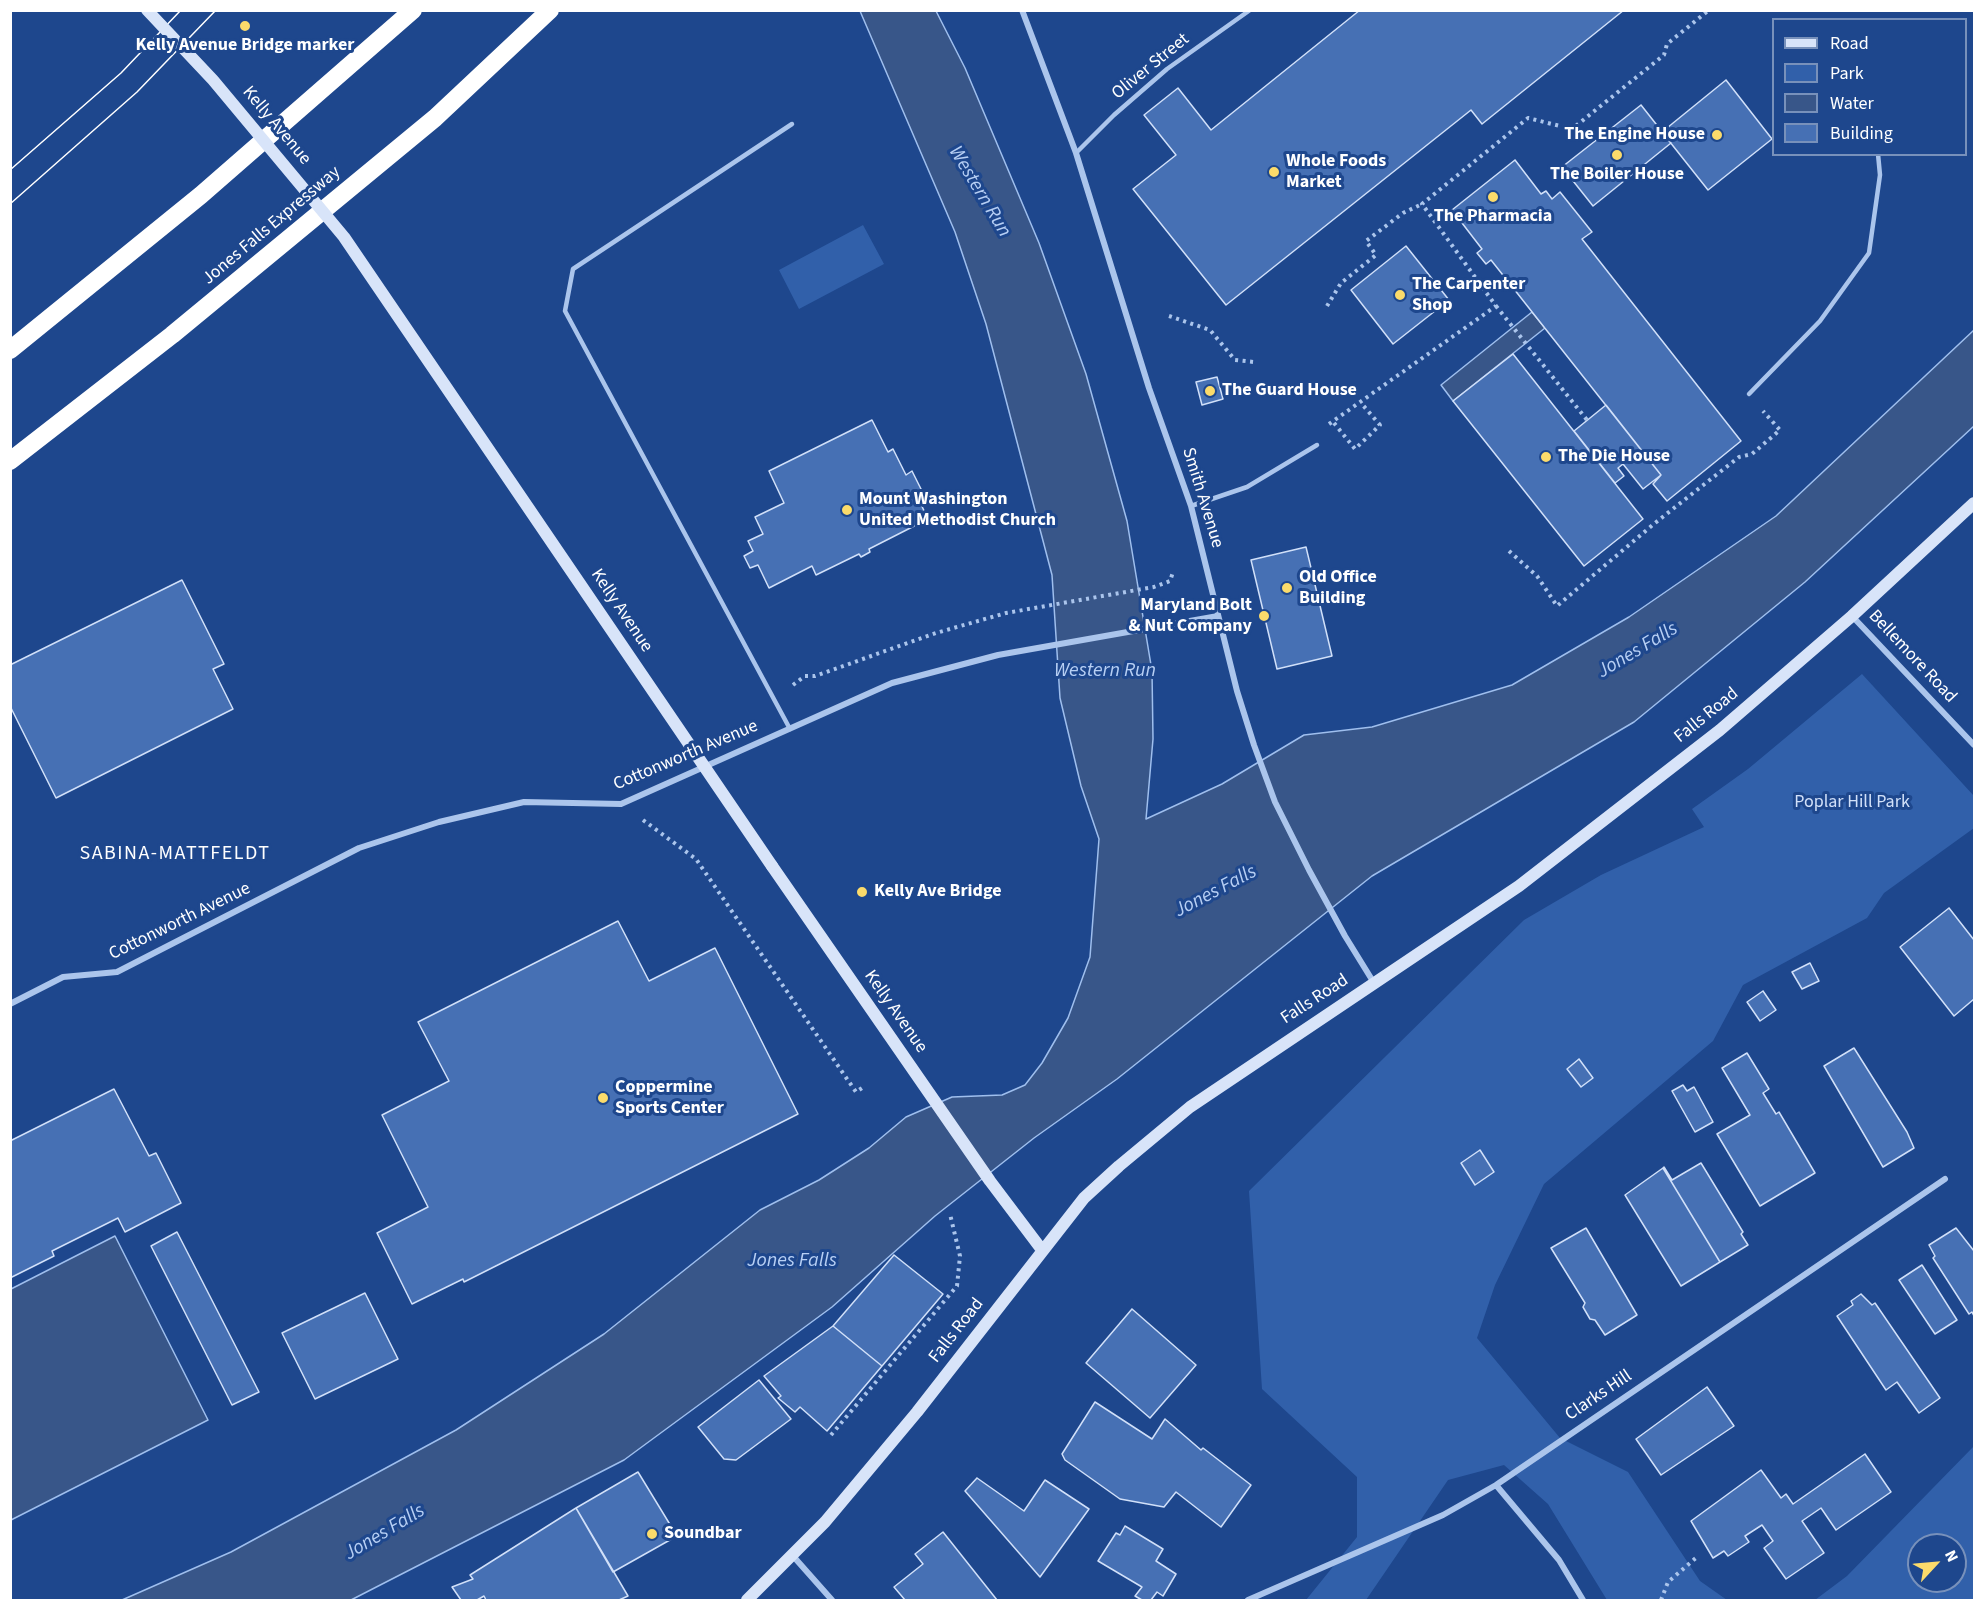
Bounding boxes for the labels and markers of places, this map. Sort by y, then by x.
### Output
marker: Kelly Avenue Bridge marker [238,19,252,33]
place label: Kelly Avenue Bridge marker [136,35,354,57]
place label: The Engine House [1564,124,1705,146]
marker: The Engine House [1710,128,1724,142]
marker: The Boiler House [1610,148,1624,162]
place label: Whole Foods Market [1286,151,1386,194]
place label: The Boiler House [1550,164,1684,186]
marker: Whole Foods Market [1267,165,1281,179]
marker: The Pharmacia [1486,190,1500,204]
place label: The Pharmacia [1434,206,1552,228]
place label: The Carpenter Shop [1412,274,1525,316]
marker: The Carpenter Shop [1393,288,1407,302]
place label: The Guard House [1222,380,1357,402]
marker: The Guard House [1203,384,1217,398]
place label: The Die House [1558,446,1670,468]
marker: The Die House [1539,450,1553,464]
place label: Mount Washington United Methodist Church [859,489,1056,532]
marker: Mount Washington United Methodist Church [840,503,854,517]
place label: Old Office Building [1299,567,1377,610]
marker: Old Office Building [1280,581,1294,595]
place label: Maryland Bolt & Nut Company [1129,595,1252,638]
marker: Maryland Bolt & Nut Company [1257,609,1271,623]
place label: Kelly Ave Bridge [874,881,1002,903]
marker: Kelly Ave Bridge [855,885,869,899]
place label: Coppermine Sports Center [615,1077,724,1120]
marker: Coppermine Sports Center [596,1091,610,1105]
place label: Soundbar [664,1523,742,1545]
marker: Soundbar [645,1527,659,1541]

